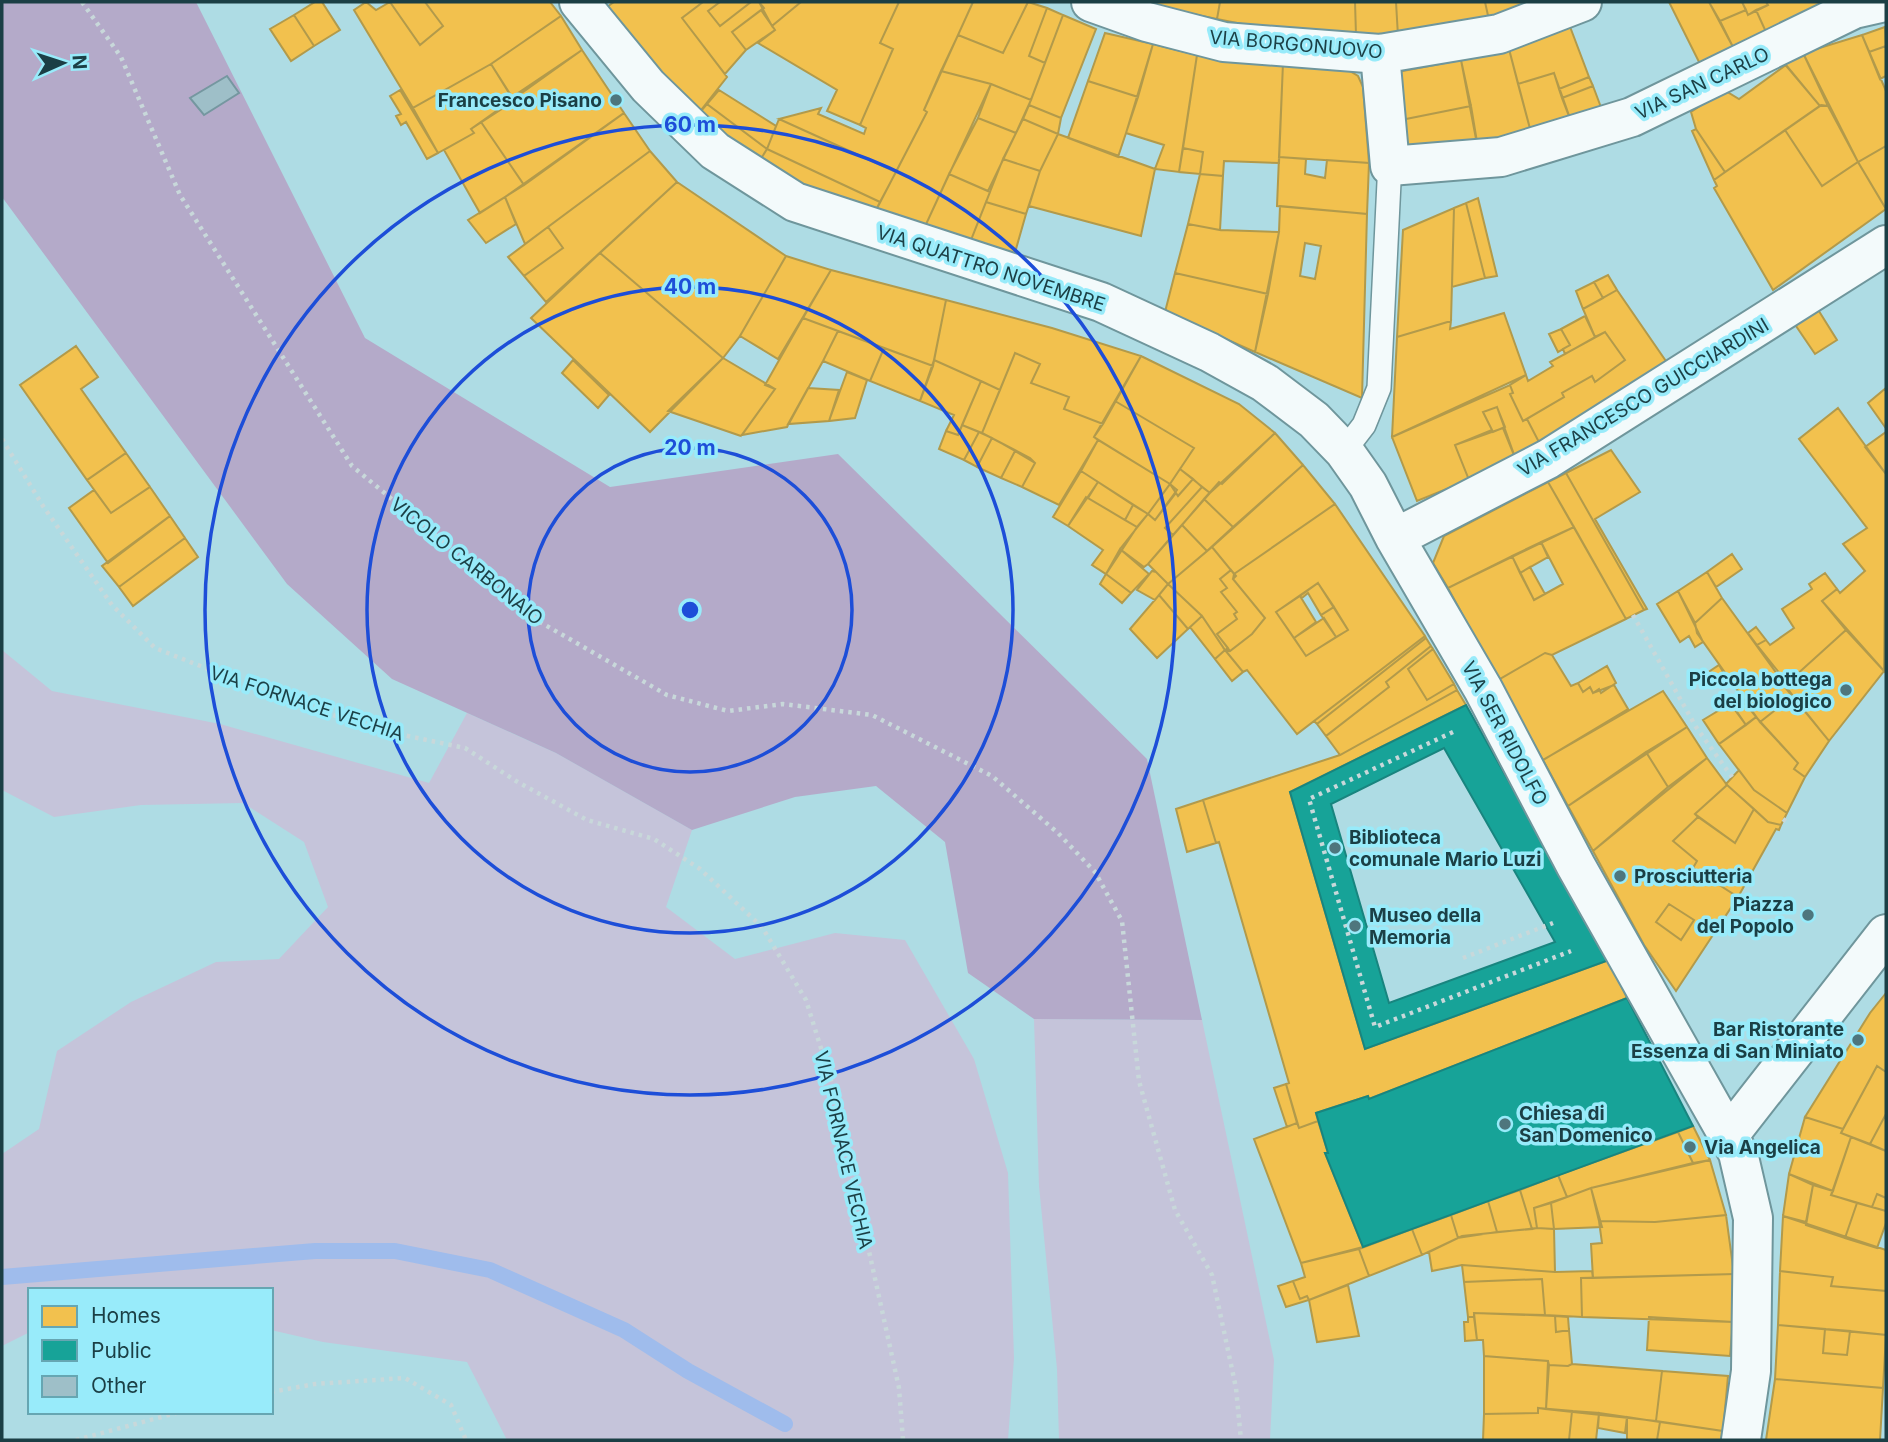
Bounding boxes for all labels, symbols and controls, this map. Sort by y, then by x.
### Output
street label: VIA BORGONUOVO [1208,25,1384,64]
north arrow [28,28,98,98]
street label: VIA SAN CARLO [1632,42,1773,125]
text: N [68,54,91,70]
place label: Francesco Pisano [438,89,602,112]
marker: Francesco Pisano [608,92,624,108]
text: 60 m [664,112,716,137]
street label: VIA QUATTRO NOVEMBRE [874,221,1108,316]
text: 40 m [664,274,716,299]
street label: VIA FRANCESCO GUICCIARDINI [1514,313,1773,482]
text: 20 m [664,435,716,460]
street label: VICOLO CARBONAIO [386,493,548,630]
centre of rings [678,598,702,622]
street label: VIA SER RIDOLFO [1457,657,1552,809]
street label: VIA FORNACE VECHIA [207,661,407,746]
place label: Piccola bottega del biologico [1689,668,1832,713]
marker: Piccola bottega del biologico [1838,682,1854,698]
place label: Biblioteca comunale Mario Luzi [1349,826,1541,871]
marker: Biblioteca comunale Mario Luzi [1327,840,1343,856]
place label: Prosciutteria [1634,865,1752,888]
marker: Prosciutteria [1612,868,1628,884]
place label: Piazza del Popolo [1697,893,1794,938]
place label: Museo della Memoria [1369,904,1481,949]
marker: Piazza del Popolo [1800,907,1816,923]
marker: Museo della Memoria [1347,918,1363,934]
place label: Bar Ristorante Essenza di San Miniato [1631,1018,1844,1063]
marker: Bar Ristorante Essenza di San Miniato [1850,1032,1866,1048]
street label: VIA FORNACE VECHIA [809,1049,878,1251]
place label: Chiesa di San Domenico [1519,1102,1653,1147]
marker: Chiesa di San Domenico [1497,1116,1513,1132]
place label: Via Angelica [1704,1136,1821,1159]
marker: Via Angelica [1682,1139,1698,1155]
legend [28,1288,273,1414]
text: Homes [91,1303,161,1328]
text: Public [91,1338,152,1363]
text: Other [91,1373,147,1398]

